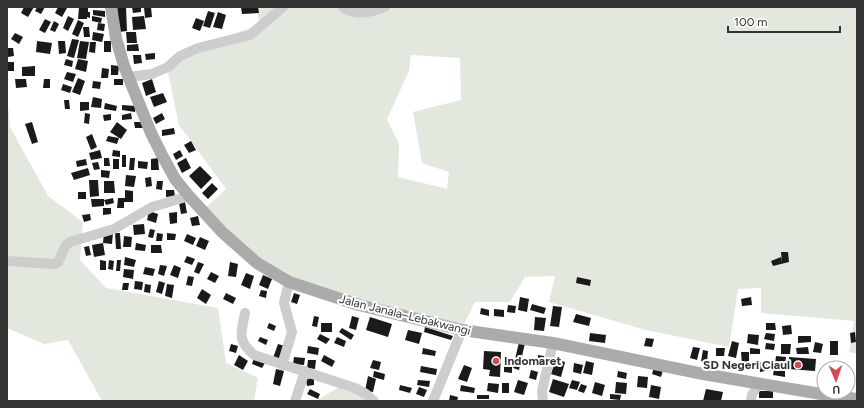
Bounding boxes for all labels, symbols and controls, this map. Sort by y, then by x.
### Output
scale bar [728,8,840,34]
text: 100 m [734,15,768,29]
street label: Jalan Janala–Lebakwangi [338,292,472,338]
place label: Indomaret [504,354,561,368]
marker: Indomaret [491,356,501,366]
place label: SD Negeri Ciaul [703,358,790,372]
marker: SD Negeri Ciaul [793,360,803,370]
north arrow [816,360,856,400]
text: U [832,383,840,396]

